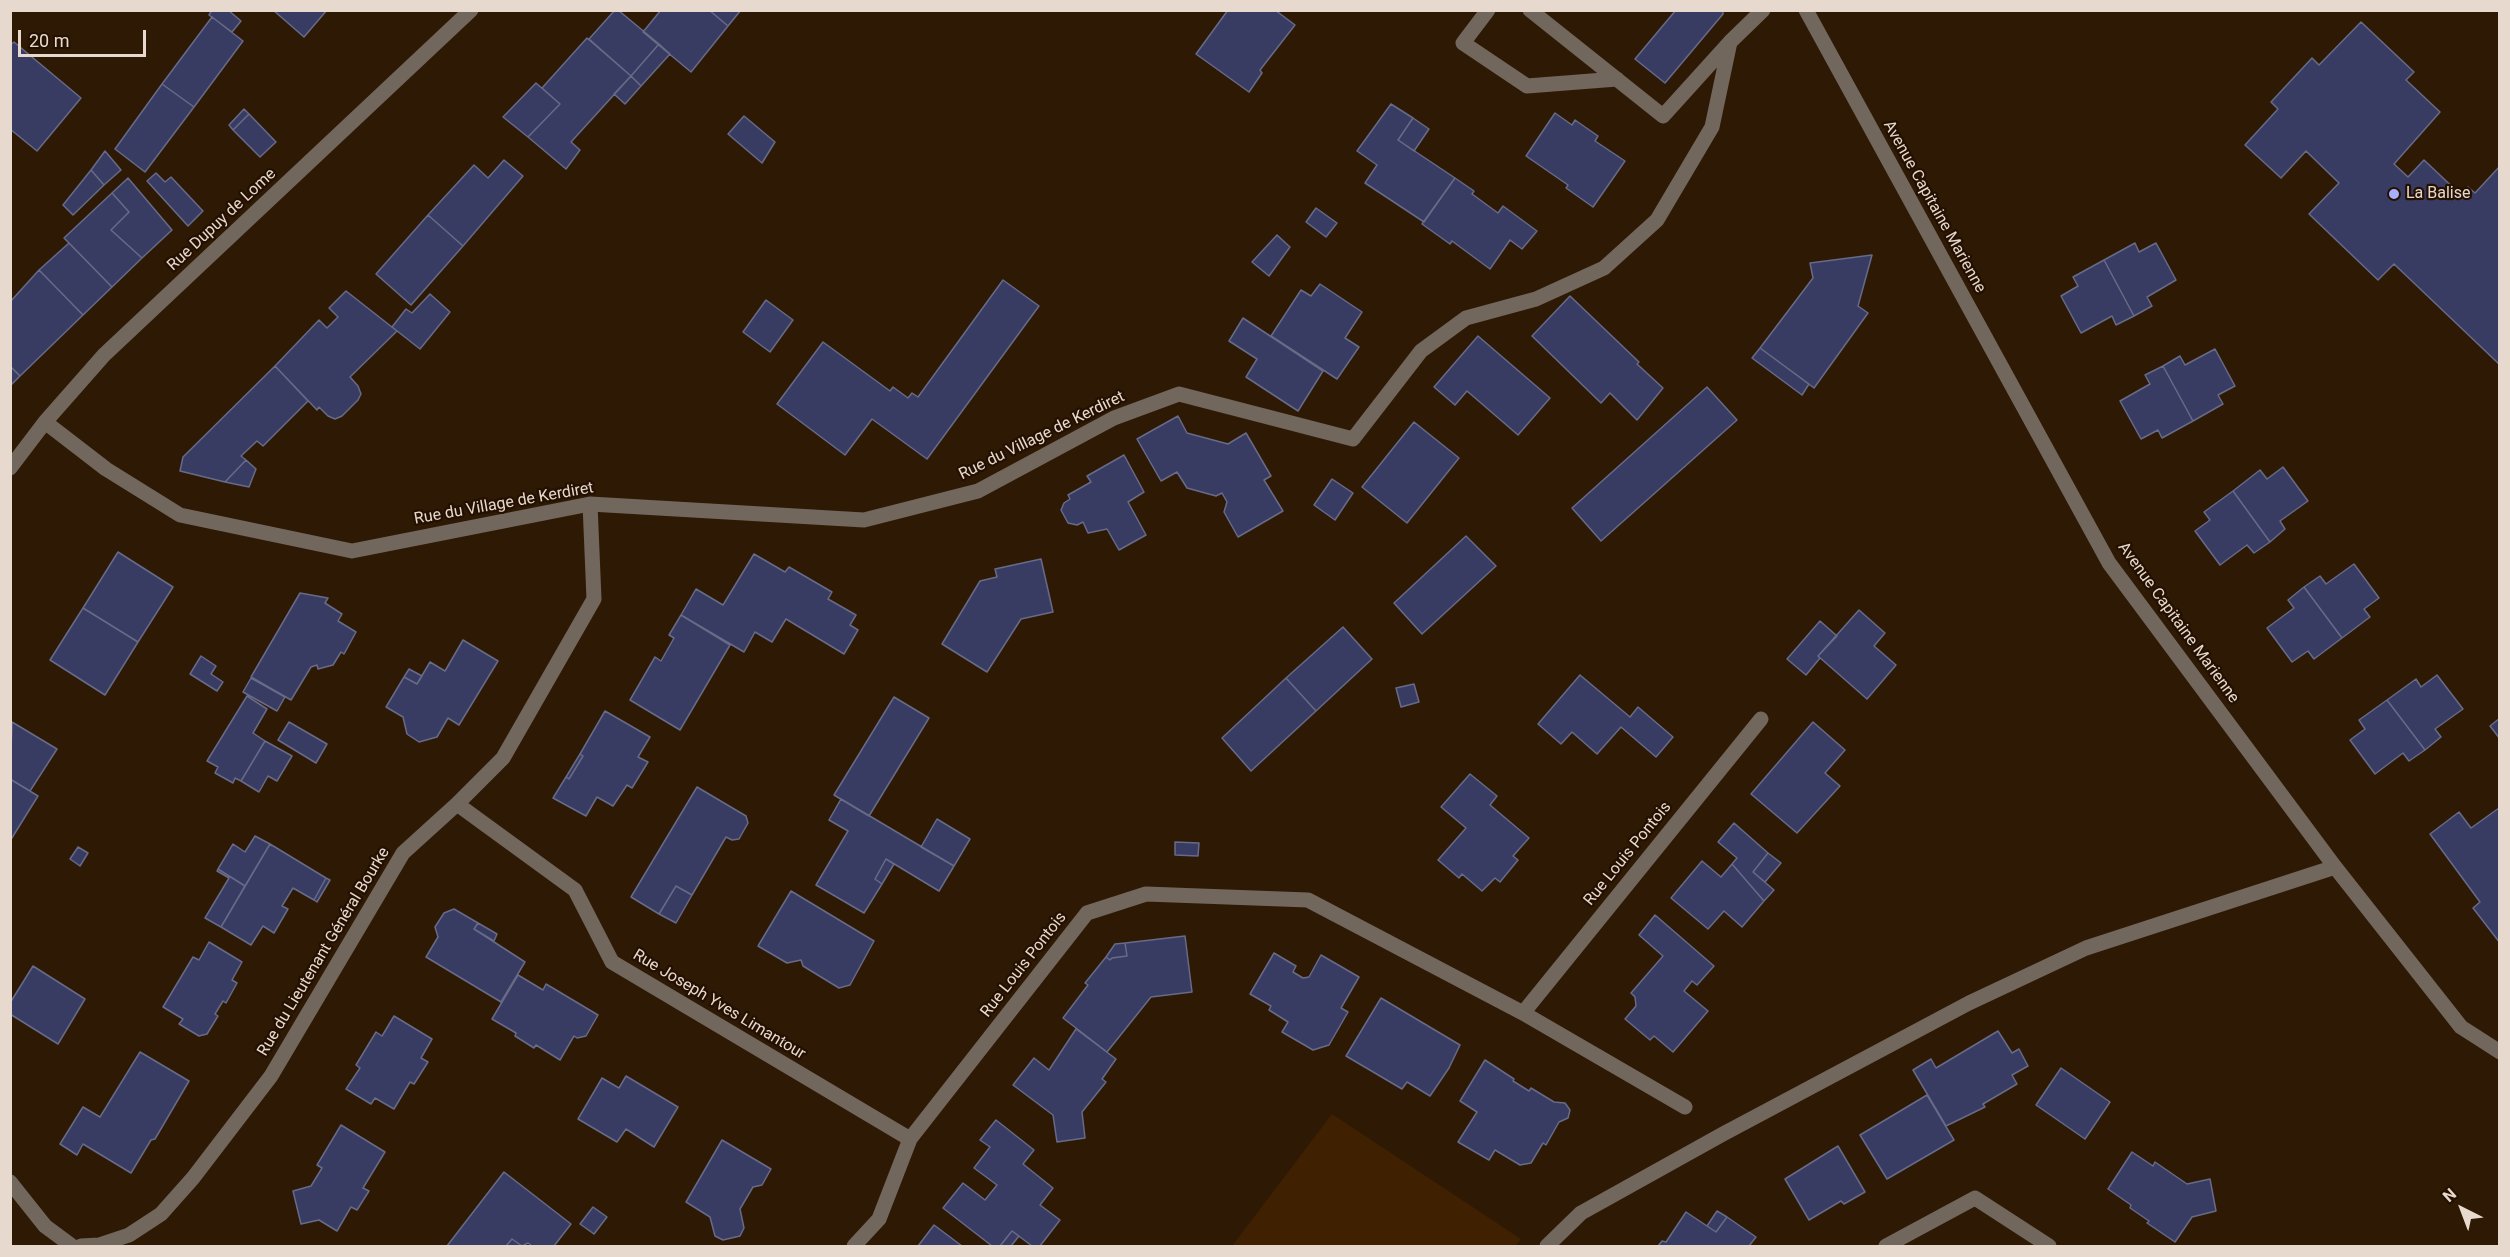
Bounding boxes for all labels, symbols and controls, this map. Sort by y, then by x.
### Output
scale bar [21,18,148,56]
text: 20 m [29,30,69,51]
street label: Avenue Capitaine Marienne [1879,117,1989,297]
street label: Rue Dupuy de Lome [164,165,280,275]
place label: La Balise [2406,184,2470,204]
marker: La Balise [2387,187,2401,201]
street label: Rue du Village de Kerdiret [956,387,1128,485]
street label: Rue du Village de Kerdiret [413,479,595,529]
street label: Avenue Capitaine Marienne [2113,539,2243,707]
street label: Rue Louis Pontois [1580,798,1676,910]
street label: Rue du Lieutenant Général Bourke [254,844,394,1060]
street label: Rue Louis Pontois [977,909,1071,1021]
street label: Rue Joseph Yves Limantour [629,946,809,1064]
north arrow [2432,1179,2492,1239]
text: N [2439,1184,2460,1206]

